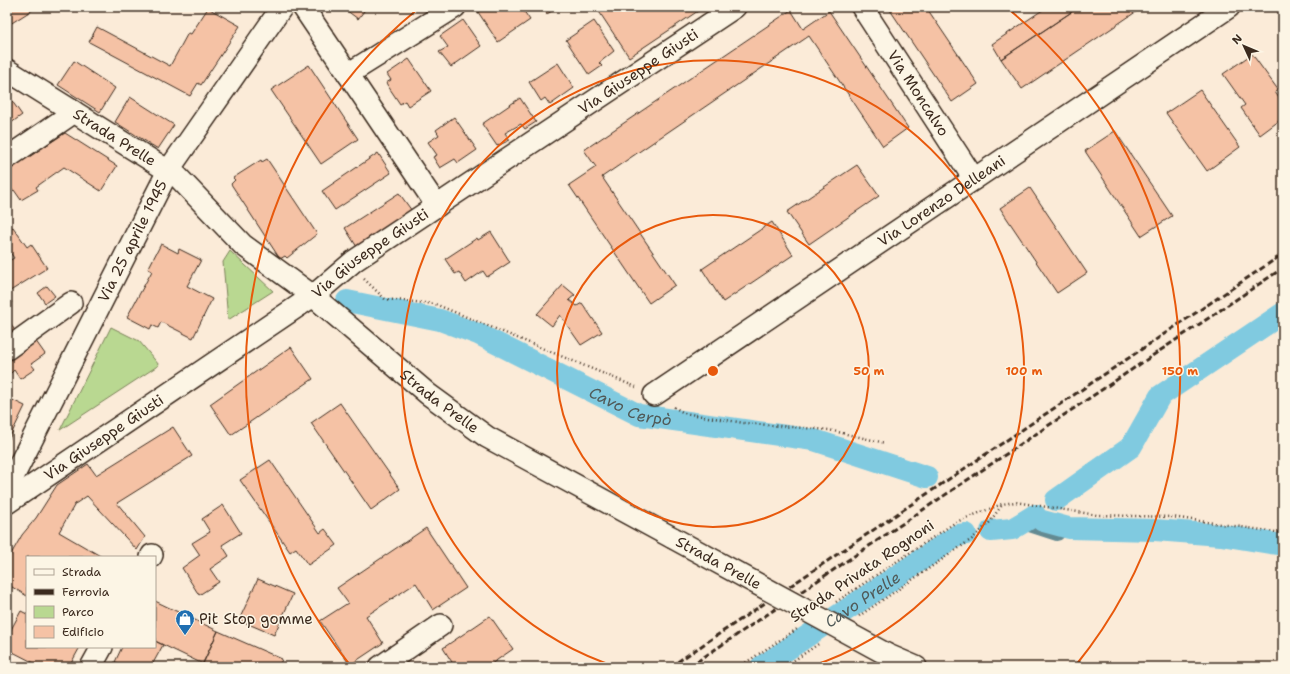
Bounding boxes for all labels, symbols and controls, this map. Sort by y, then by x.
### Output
street label: Via Giuseppe Giusti [574,24,702,119]
north arrow [1224,26,1264,66]
text: N [1229,31,1246,48]
street label: Via Moncalvo [883,46,954,140]
street label: Strada Prelle [69,104,160,171]
street label: Via Lorenzo Delleani [874,151,1009,251]
street label: Via 25 aprile 1945 [93,176,172,305]
street label: Via Giuseppe Giusti [308,204,433,303]
text: 50 m [854,363,885,379]
text: 100 m [1006,363,1043,379]
text: 150 m [1162,363,1198,379]
centre of rings [706,364,720,378]
street label: Strada Prelle [396,365,483,438]
water label: Cavo Cerpò [586,382,673,431]
street label: Via Giuseppe Giusti [40,390,168,485]
street label: Strada Privata Rognoni [786,515,938,627]
street label: Strada Prelle [672,532,765,594]
legend [26,556,156,648]
text: Strada [62,564,102,580]
water label: Cavo Prelle [821,567,905,632]
text: Ferrovia [62,584,110,600]
text: Parco [62,604,94,620]
shop icon: Pit Stop gomme [174,608,196,636]
place label: Pit Stop gomme [199,609,313,629]
text: Edificio [62,624,104,640]

